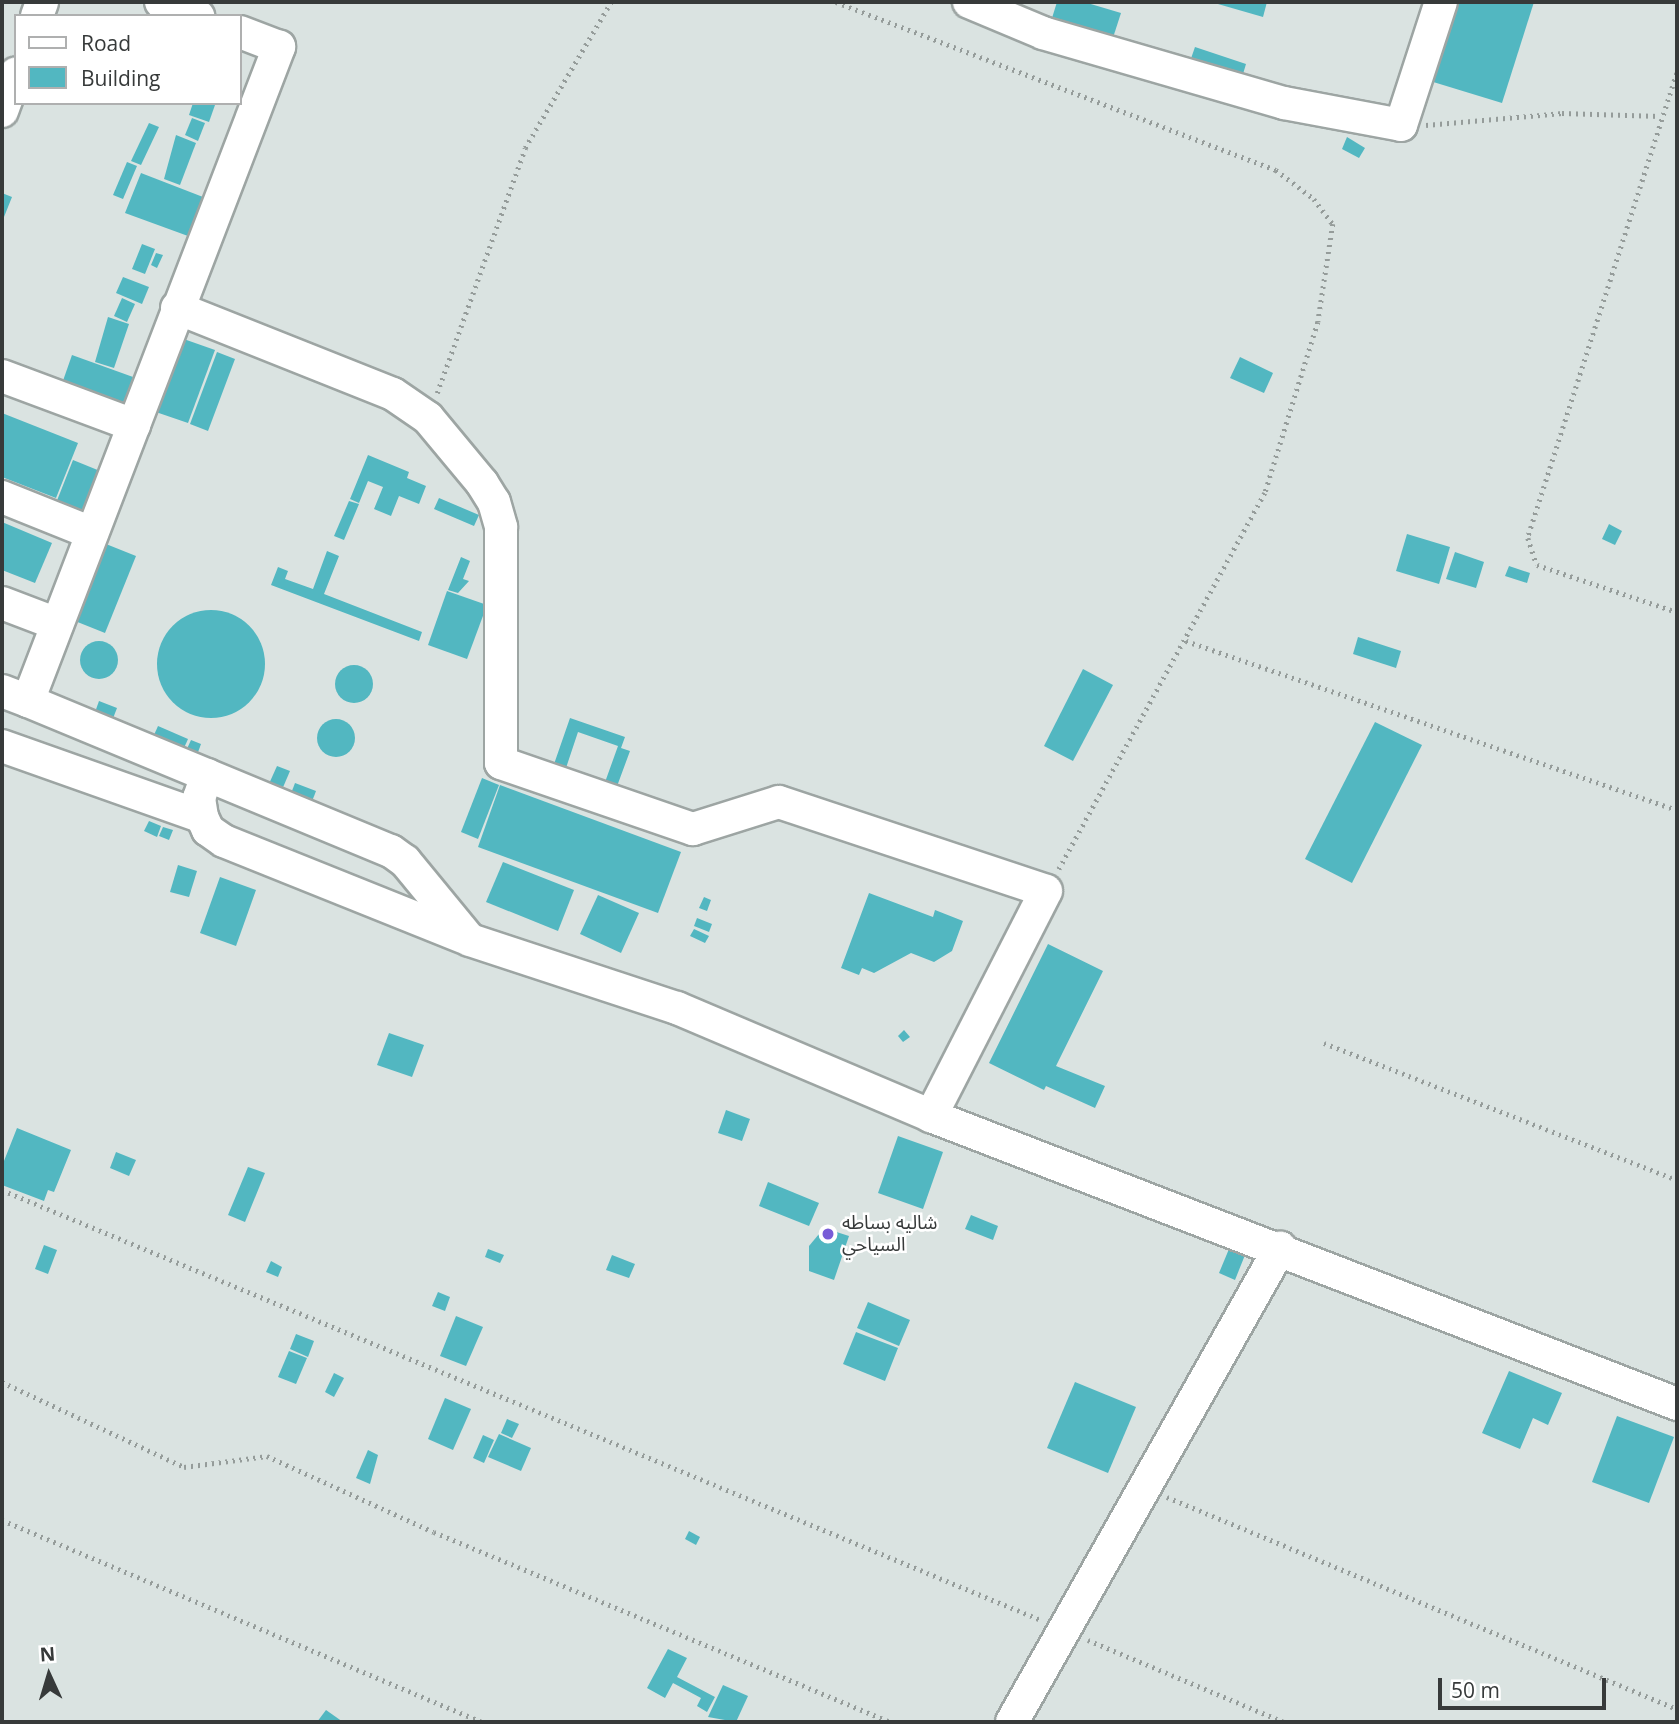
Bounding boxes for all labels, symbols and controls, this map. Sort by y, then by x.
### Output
legend [14,14,242,105]
text: Road [81,29,131,57]
text: Building [81,64,160,92]
place label: شاليه بساطه السياحي [842,1212,938,1256]
marker: شاليه بساطه السياحي [820,1226,836,1242]
north arrow [14,1640,84,1710]
text: N [39,1641,56,1668]
scale bar [1441,1664,1609,1708]
text: 50 m [1451,1676,1500,1704]

